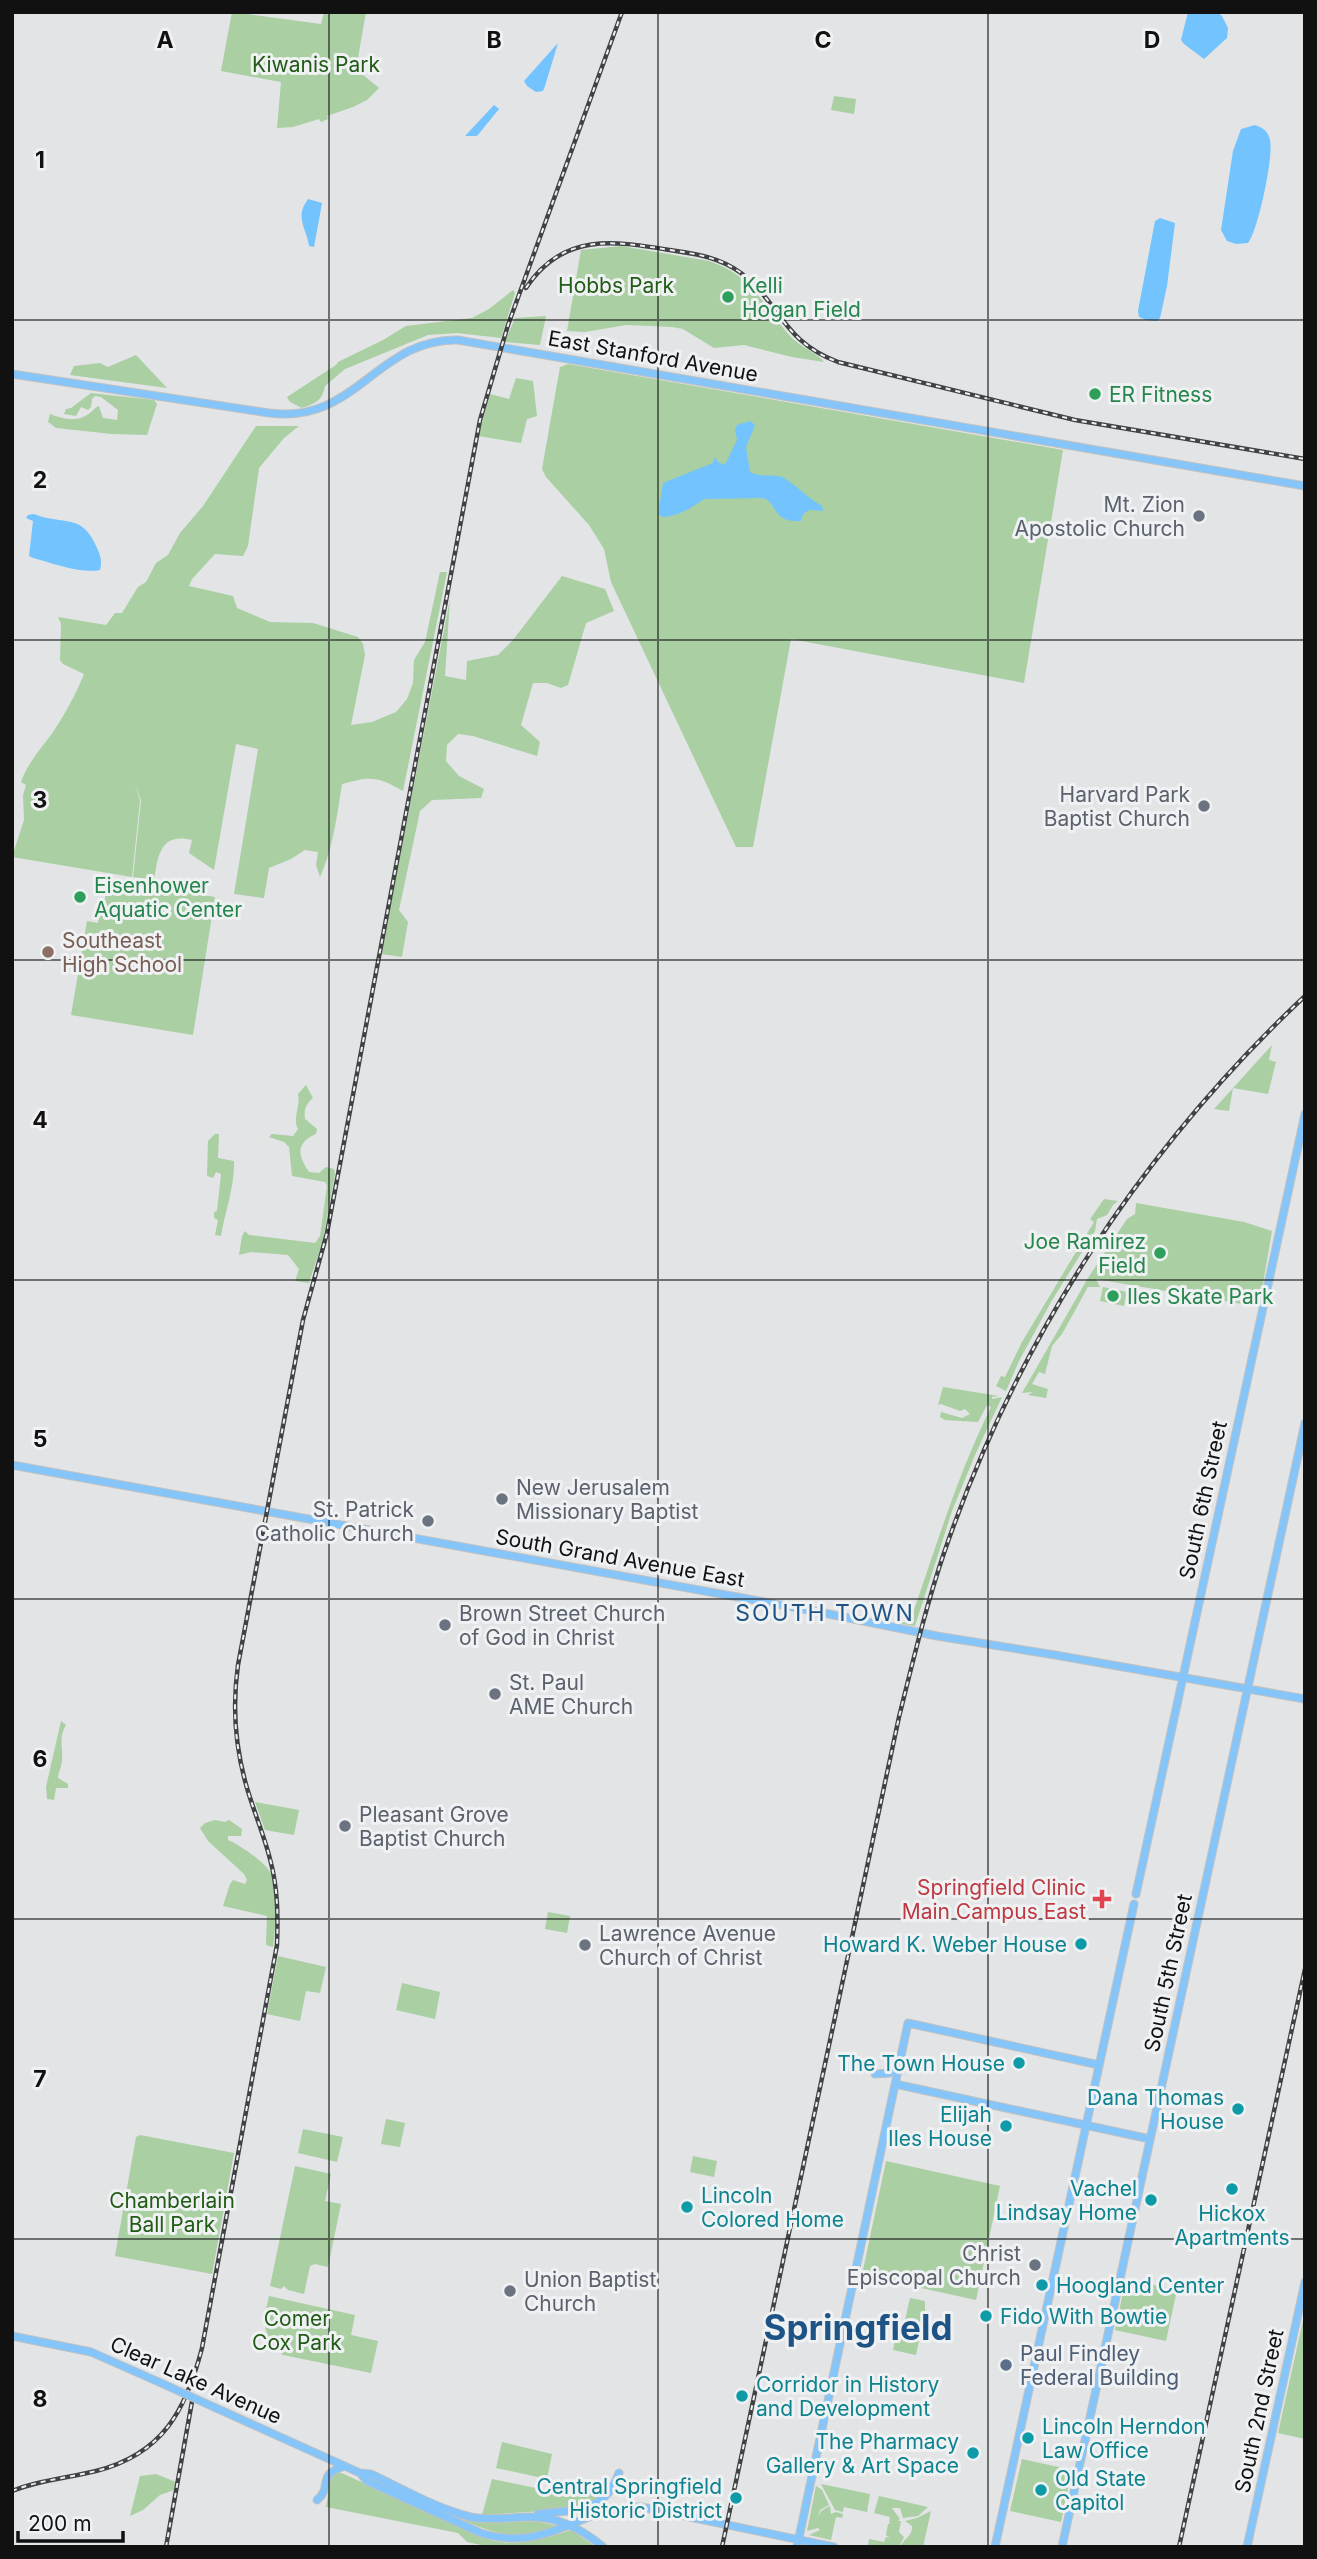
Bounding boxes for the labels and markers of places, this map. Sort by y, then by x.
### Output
place label: Kelli Hogan Field [742,273,861,322]
marker: Kelli Hogan Field [720,289,736,305]
place label: ER Fitness [1109,382,1212,407]
marker: ER Fitness [1087,386,1103,402]
place label: Mt. Zion Apostolic Church [1014,492,1185,541]
marker: Mt. Zion Apostolic Church [1191,508,1207,524]
place label: Harvard Park Baptist Church [1044,782,1190,831]
marker: Harvard Park Baptist Church [1196,798,1212,814]
place label: Eisenhower Aquatic Center [94,873,242,922]
marker: Eisenhower Aquatic Center [72,889,88,905]
place label: Southeast High School [62,928,182,977]
marker: Southeast High School [40,944,56,960]
place label: Joe Ramirez Field [1023,1229,1146,1278]
marker: Joe Ramirez Field [1152,1245,1168,1261]
place label: Iles Skate Park [1127,1284,1274,1309]
marker: Iles Skate Park [1105,1288,1121,1304]
place label: New Jerusalem Missionary Baptist [516,1475,698,1524]
marker: New Jerusalem Missionary Baptist [494,1491,510,1507]
place label: St. Patrick Catholic Church [255,1497,414,1546]
marker: St. Patrick Catholic Church [420,1513,436,1529]
place label: Brown Street Church of God in Christ [459,1601,665,1650]
marker: Brown Street Church of God in Christ [437,1617,453,1633]
place label: St. Paul AME Church [509,1670,633,1719]
marker: St. Paul AME Church [487,1686,503,1702]
place label: Pleasant Grove Baptist Church [359,1802,509,1851]
marker: Pleasant Grove Baptist Church [337,1818,353,1834]
place label: Springfield Clinic Main Campus East [902,1875,1086,1924]
marker: Springfield Clinic Main Campus East [1092,1889,1112,1909]
place label: Lawrence Avenue Church of Christ [599,1921,776,1970]
place label: Howard K. Weber House [823,1932,1067,1957]
marker: Howard K. Weber House [1073,1936,1089,1952]
marker: Lawrence Avenue Church of Christ [577,1937,593,1953]
place label: The Town House [837,2051,1005,2076]
marker: The Town House [1011,2055,1027,2071]
place label: Dana Thomas House [1087,2085,1224,2134]
marker: Dana Thomas House [1230,2101,1246,2117]
place label: Elijah Iles House [888,2102,992,2151]
marker: Elijah Iles House [998,2118,1014,2134]
place label: Vachel Lindsay Home [996,2176,1137,2225]
marker: Hickox Apartments [1224,2181,1240,2197]
place label: Lincoln Colored Home [701,2183,844,2232]
marker: Vachel Lindsay Home [1143,2192,1159,2208]
marker: Lincoln Colored Home [679,2199,695,2215]
place label: Hickox Apartments [1174,2201,1290,2250]
place label: Christ Episcopal Church [847,2241,1021,2290]
marker: Christ Episcopal Church [1027,2257,1043,2273]
place label: Union Baptist Church [524,2267,656,2316]
place label: Hoogland Center [1056,2273,1225,2298]
marker: Hoogland Center [1034,2277,1050,2293]
marker: Union Baptist Church [502,2283,518,2299]
place label: Fido With Bowtie [1000,2304,1167,2329]
marker: Fido With Bowtie [978,2308,994,2324]
place label: Paul Findley Federal Building [1020,2341,1179,2390]
marker: Paul Findley Federal Building [998,2357,1014,2373]
place label: Corridor in History and Development [756,2372,939,2421]
marker: Corridor in History and Development [734,2388,750,2404]
place label: Lincoln Herndon Law Office [1042,2414,1206,2463]
place label: The Pharmacy Gallery & Art Space [766,2429,959,2478]
marker: Lincoln Herndon Law Office [1020,2430,1036,2446]
marker: The Pharmacy Gallery & Art Space [965,2445,981,2461]
place label: Old State Capitol [1055,2466,1146,2515]
place label: Central Springfield Historic District [536,2474,722,2523]
marker: Old State Capitol [1033,2482,1049,2498]
marker: Central Springfield Historic District [728,2490,744,2506]

